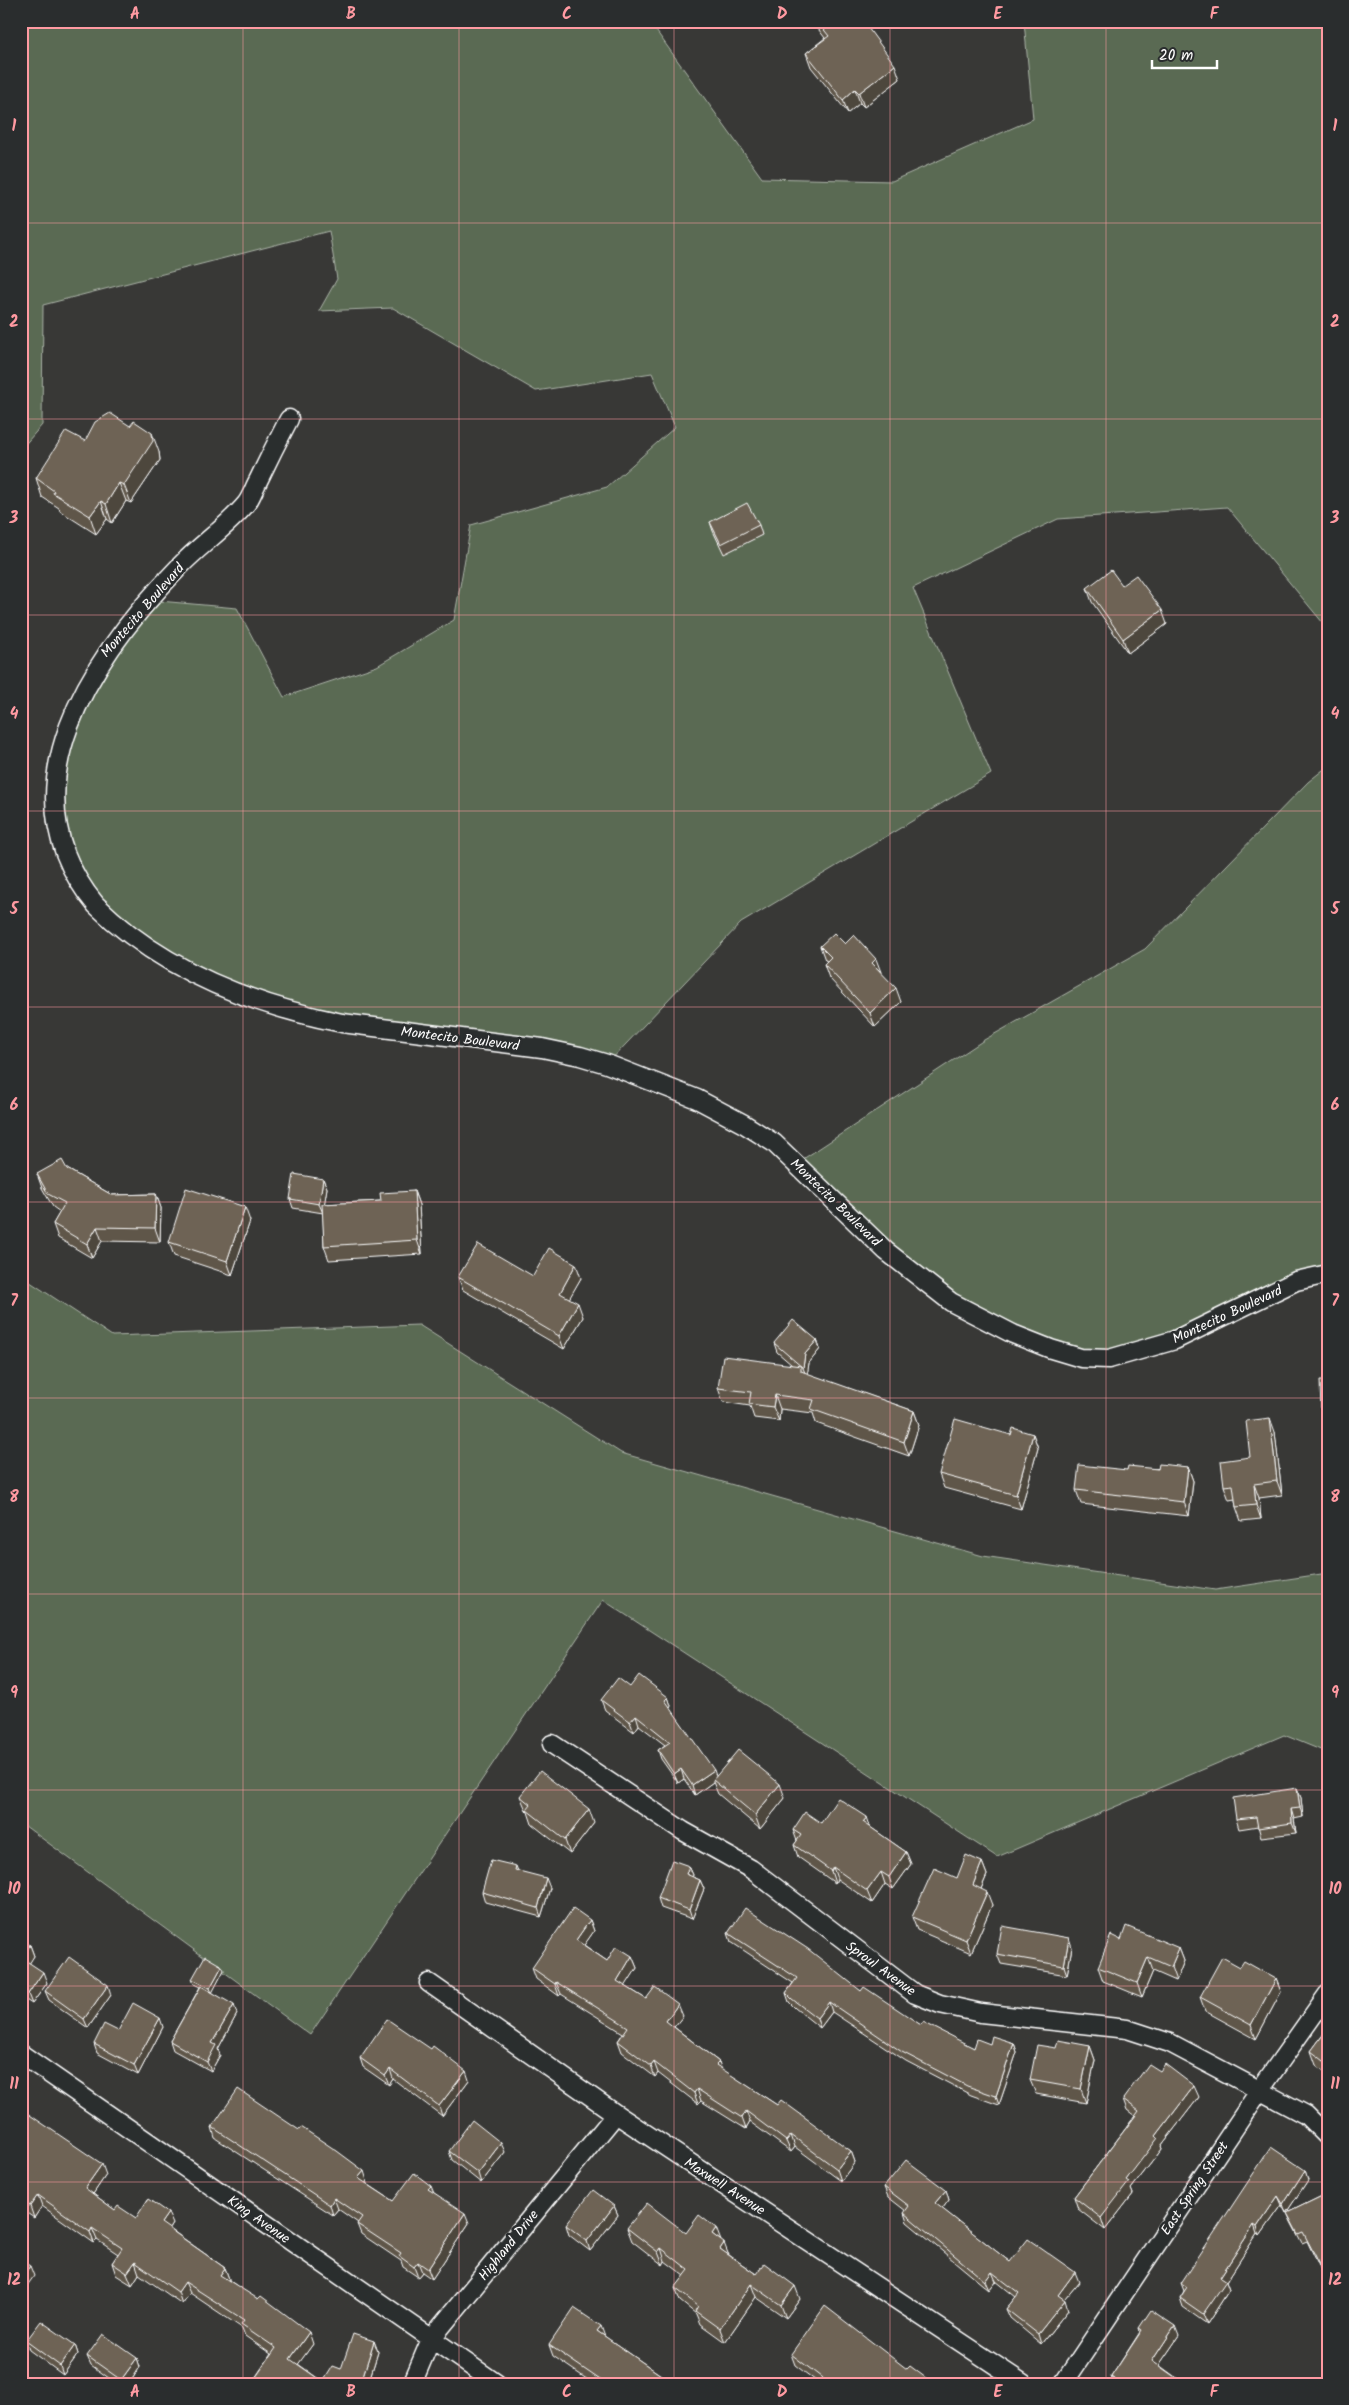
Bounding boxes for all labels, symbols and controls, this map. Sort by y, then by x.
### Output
text: A [130,2,140,27]
text: B [346,2,356,27]
text: C [562,2,572,27]
text: D [777,2,788,27]
text: E [994,2,1004,27]
text: F [1210,2,1220,27]
scale bar [1152,38,1216,70]
text: 20 m [1159,44,1193,68]
text: 1 [12,114,17,139]
text: 1 [1333,114,1338,139]
text: 2 [9,310,19,335]
text: 2 [1330,310,1340,335]
text: 3 [9,506,19,531]
text: 3 [1330,506,1340,531]
street label: Montecito Boulevard [95,558,191,663]
text: 4 [10,702,19,727]
text: 4 [1331,702,1340,727]
text: 5 [9,897,20,922]
text: 5 [1330,897,1341,922]
street label: Montecito Boulevard [399,1021,521,1057]
text: 6 [10,1093,19,1118]
text: 6 [1331,1093,1340,1118]
street label: Montecito Boulevard [785,1153,887,1253]
street label: Montecito Boulevard [1169,1279,1287,1350]
text: 7 [10,1289,18,1314]
text: 7 [1331,1289,1339,1314]
text: 8 [9,1485,19,1510]
text: 8 [1330,1485,1340,1510]
text: 9 [10,1681,18,1706]
text: 9 [1331,1681,1339,1706]
text: 10 [7,1877,21,1902]
text: 10 [1328,1877,1342,1902]
street label: Sproul Avenue [841,1936,921,2002]
text: 11 [9,2072,19,2097]
text: 11 [1330,2072,1340,2097]
street label: East Spring Street [1155,2137,1235,2240]
street label: Maxwell Avenue [679,2152,770,2222]
street label: King Avenue [222,2190,295,2250]
street label: Highland Drive [473,2205,545,2286]
text: 12 [7,2268,21,2293]
text: 12 [1328,2268,1342,2293]
text: A [130,2380,140,2405]
text: B [346,2380,356,2405]
text: C [562,2380,572,2405]
text: D [777,2380,788,2405]
text: E [994,2380,1004,2405]
text: F [1210,2380,1220,2405]

